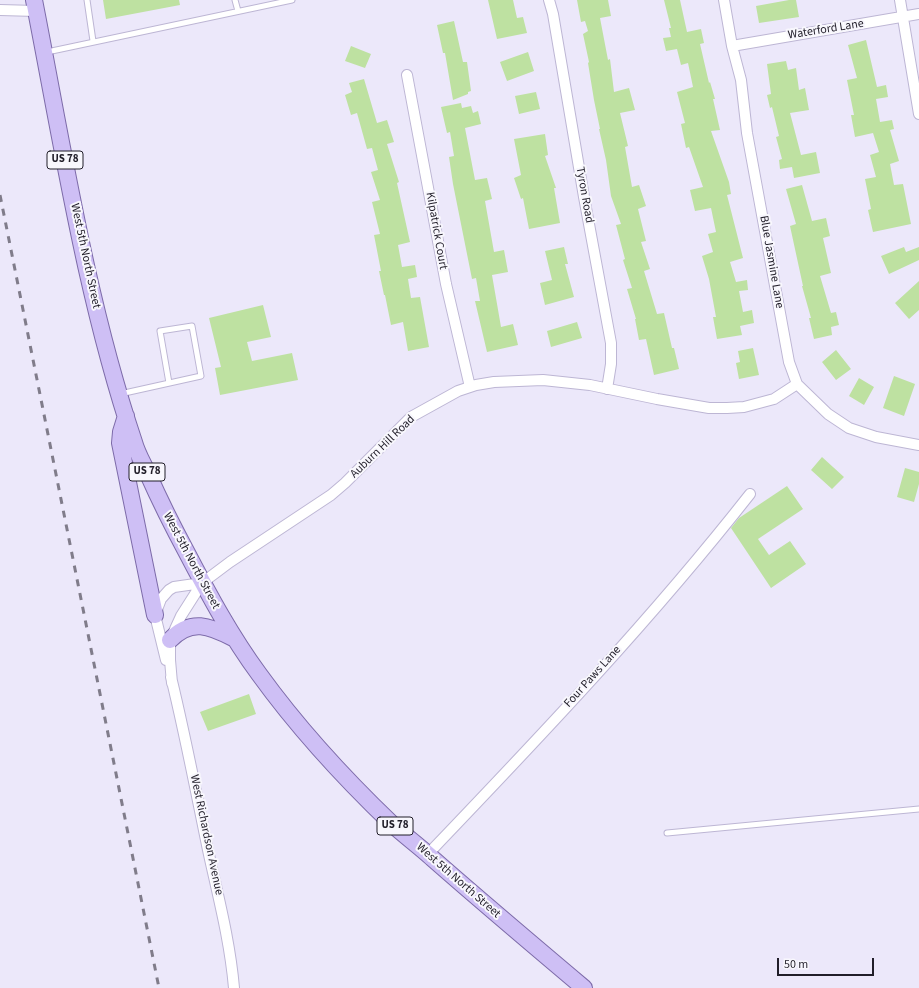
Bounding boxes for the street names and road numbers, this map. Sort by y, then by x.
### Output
street label: Waterford Lane [787,17,865,43]
road number: US 78 [47,151,83,169]
street label: Tyron Road [572,166,596,224]
street label: Kilpatrick Court [422,191,450,271]
street label: West 5th North Street [67,202,103,310]
street label: Blue Jasmine Lane [756,214,786,310]
street label: Auburn Hill Road [348,413,418,481]
road number: US 78 [129,463,165,481]
street label: West 5th North Street [160,510,222,612]
street label: Four Paws Lane [562,643,624,711]
street label: West Richardson Avenue [186,774,226,896]
road number: US 78 [377,817,413,835]
street label: West 5th North Street [413,840,503,922]

